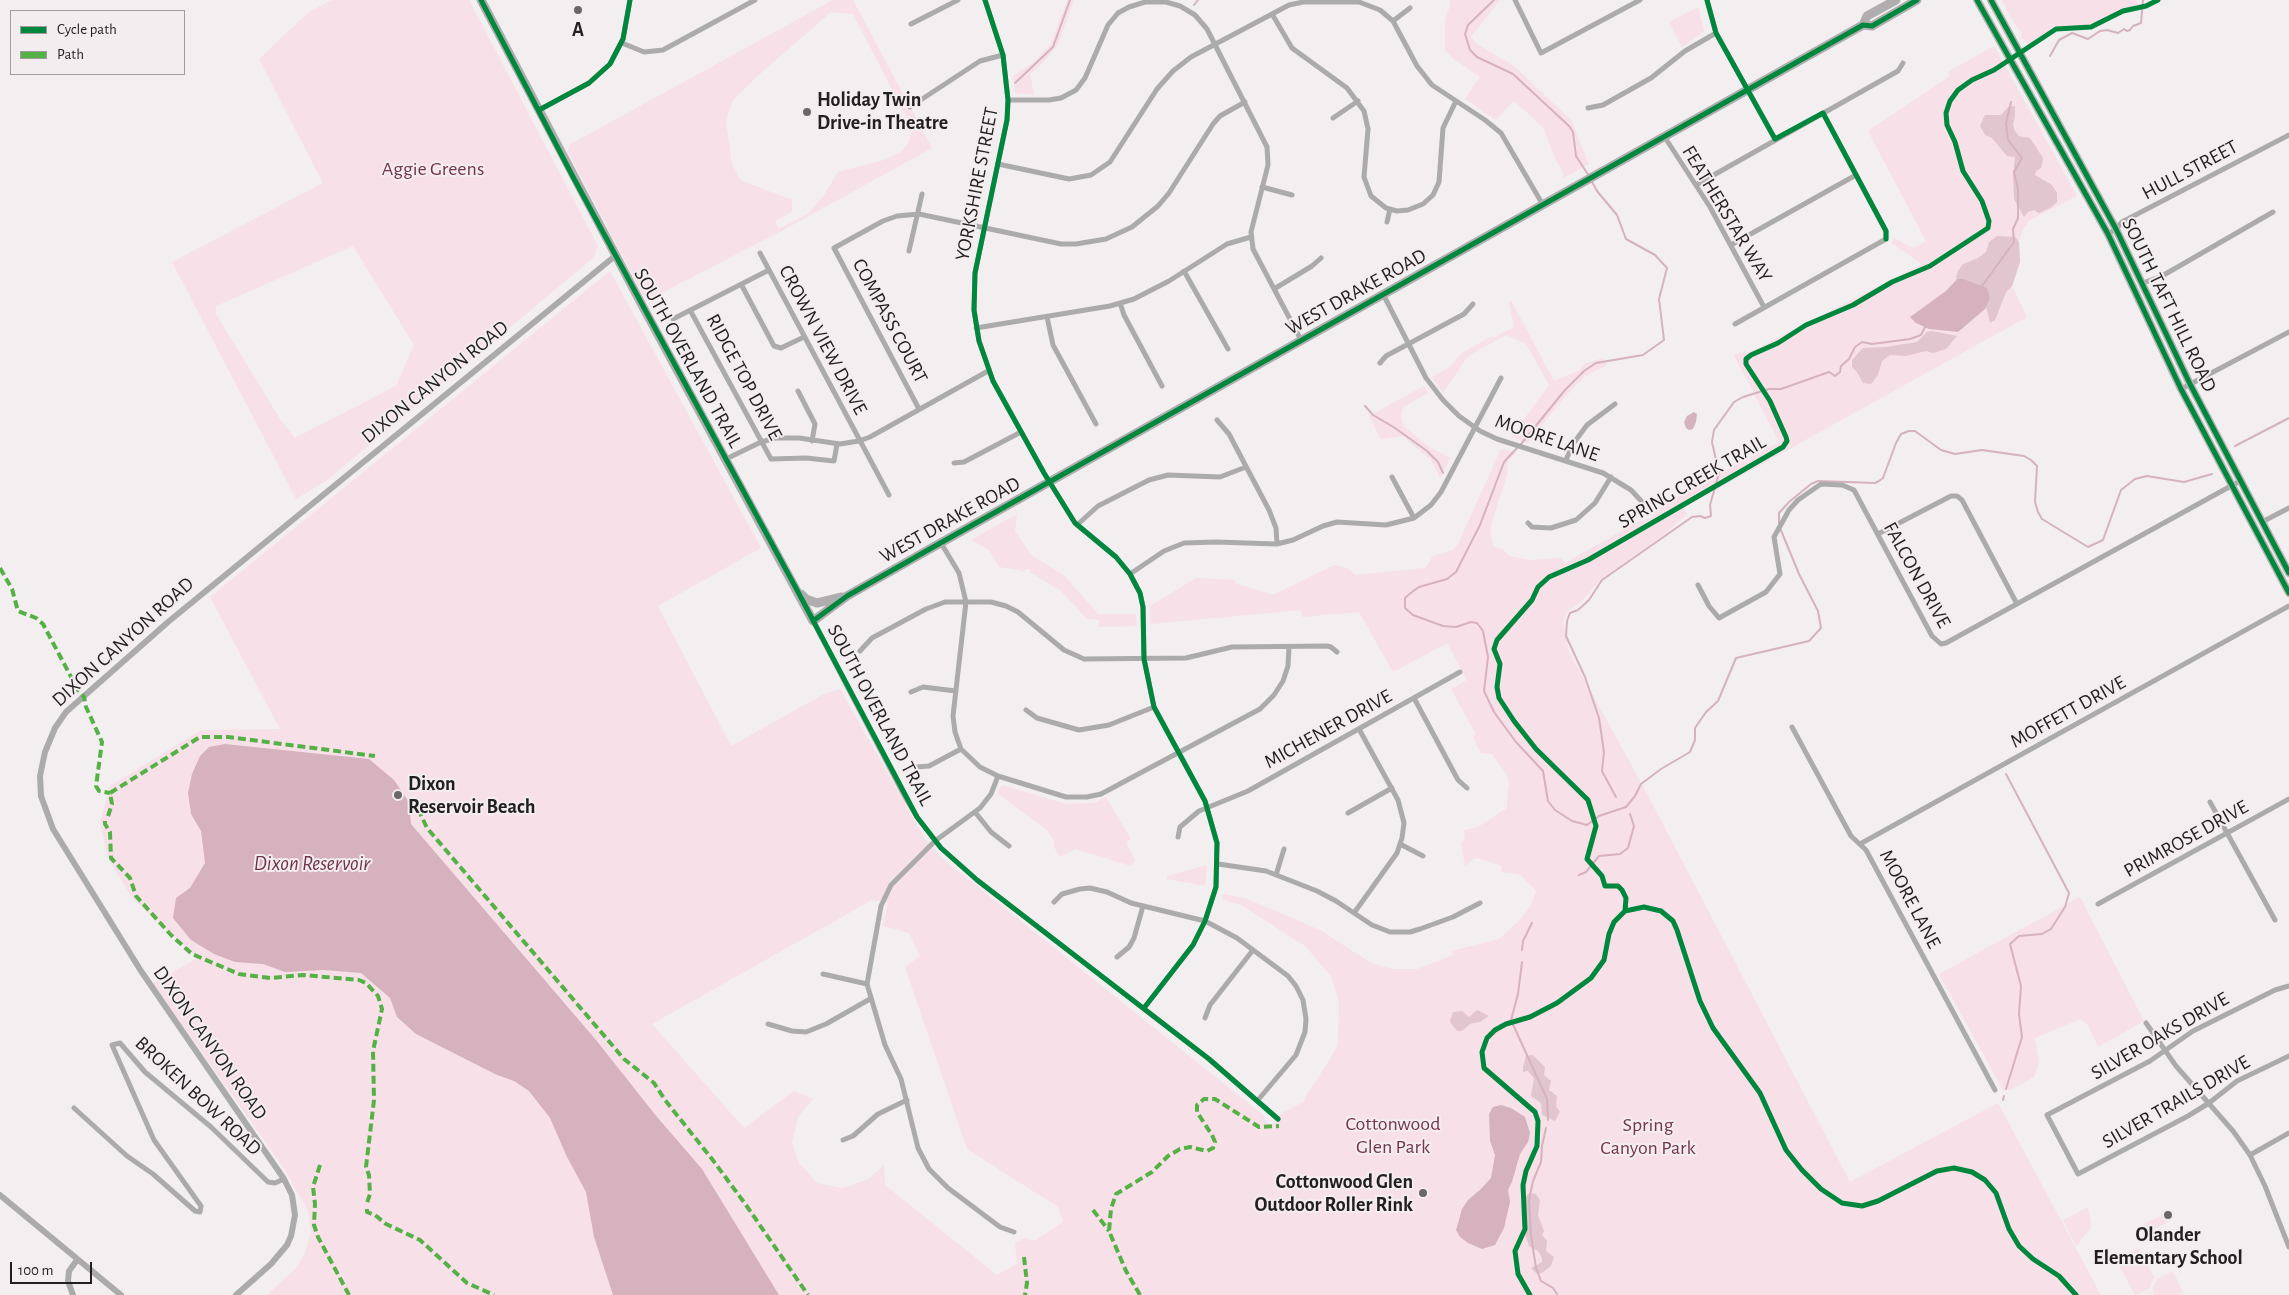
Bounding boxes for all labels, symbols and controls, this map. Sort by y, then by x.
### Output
marker: A [572,4,584,16]
legend [10,10,185,75]
place label: A [572,18,584,42]
text: Cycle path [57,22,117,37]
text: Path [57,47,84,62]
place label: Holiday Twin Drive-in Theatre [817,88,948,135]
street label: YORKSHIRE STREET [950,105,1004,263]
marker: Holiday Twin Drive-in Theatre [801,106,813,118]
street label: HULL STREET [2138,135,2242,205]
street label: FEATHERSTAR WAY [1677,141,1777,287]
park label: Aggie Greens [382,157,484,181]
street label: SOUTH TAFT HILL ROAD [2116,214,2222,396]
street label: WEST DRAKE ROAD [1282,243,1430,341]
street label: COMPASS COURT [847,255,933,387]
street label: CROWN VIEW DRIVE [773,261,873,419]
street label: SOUTH OVERLAND TRAIL [629,264,747,452]
street label: RIDGE TOP DRIVE [701,310,787,444]
street label: DIXON CANYON ROAD [357,315,513,449]
street label: MOORE LANE [1492,409,1602,467]
street label: SPRING CREEK TRAIL [1614,430,1770,534]
street label: WEST DRAKE ROAD [876,471,1024,569]
street label: FALCON DRIVE [1878,518,1956,632]
street label: DIXON CANYON ROAD [47,572,199,712]
street label: SOUTH OVERLAND TRAIL [822,620,938,810]
street label: MOFFETT DRIVE [2006,670,2130,754]
street label: MICHENER DRIVE [1260,684,1396,774]
place label: Dixon Reservoir Beach [408,772,535,819]
marker: Dixon Reservoir Beach [392,789,404,801]
street label: PRIMROSE DRIVE [2120,795,2252,883]
street label: MOORE LANE [1874,846,1946,952]
water label: Dixon Reservoir [254,851,370,877]
street label: DIXON CANYON ROAD [148,961,272,1125]
street label: SILVER OAKS DRIVE [2087,987,2233,1085]
street label: BROKEN BOW ROAD [130,1031,266,1161]
street label: SILVER TRAILS DRIVE [2098,1050,2254,1154]
park label: Cottonwood Glen Park [1345,1112,1441,1159]
park label: Spring Canyon Park [1600,1113,1696,1160]
place label: Cottonwood Glen Outdoor Roller Rink [1254,1170,1413,1217]
marker: Cottonwood Glen Outdoor Roller Rink [1417,1187,1429,1199]
marker: Olander Elementary School [2162,1209,2174,1221]
place label: Olander Elementary School [2093,1223,2243,1270]
scale bar [12,1252,95,1284]
text: 100 m [18,1263,53,1278]

